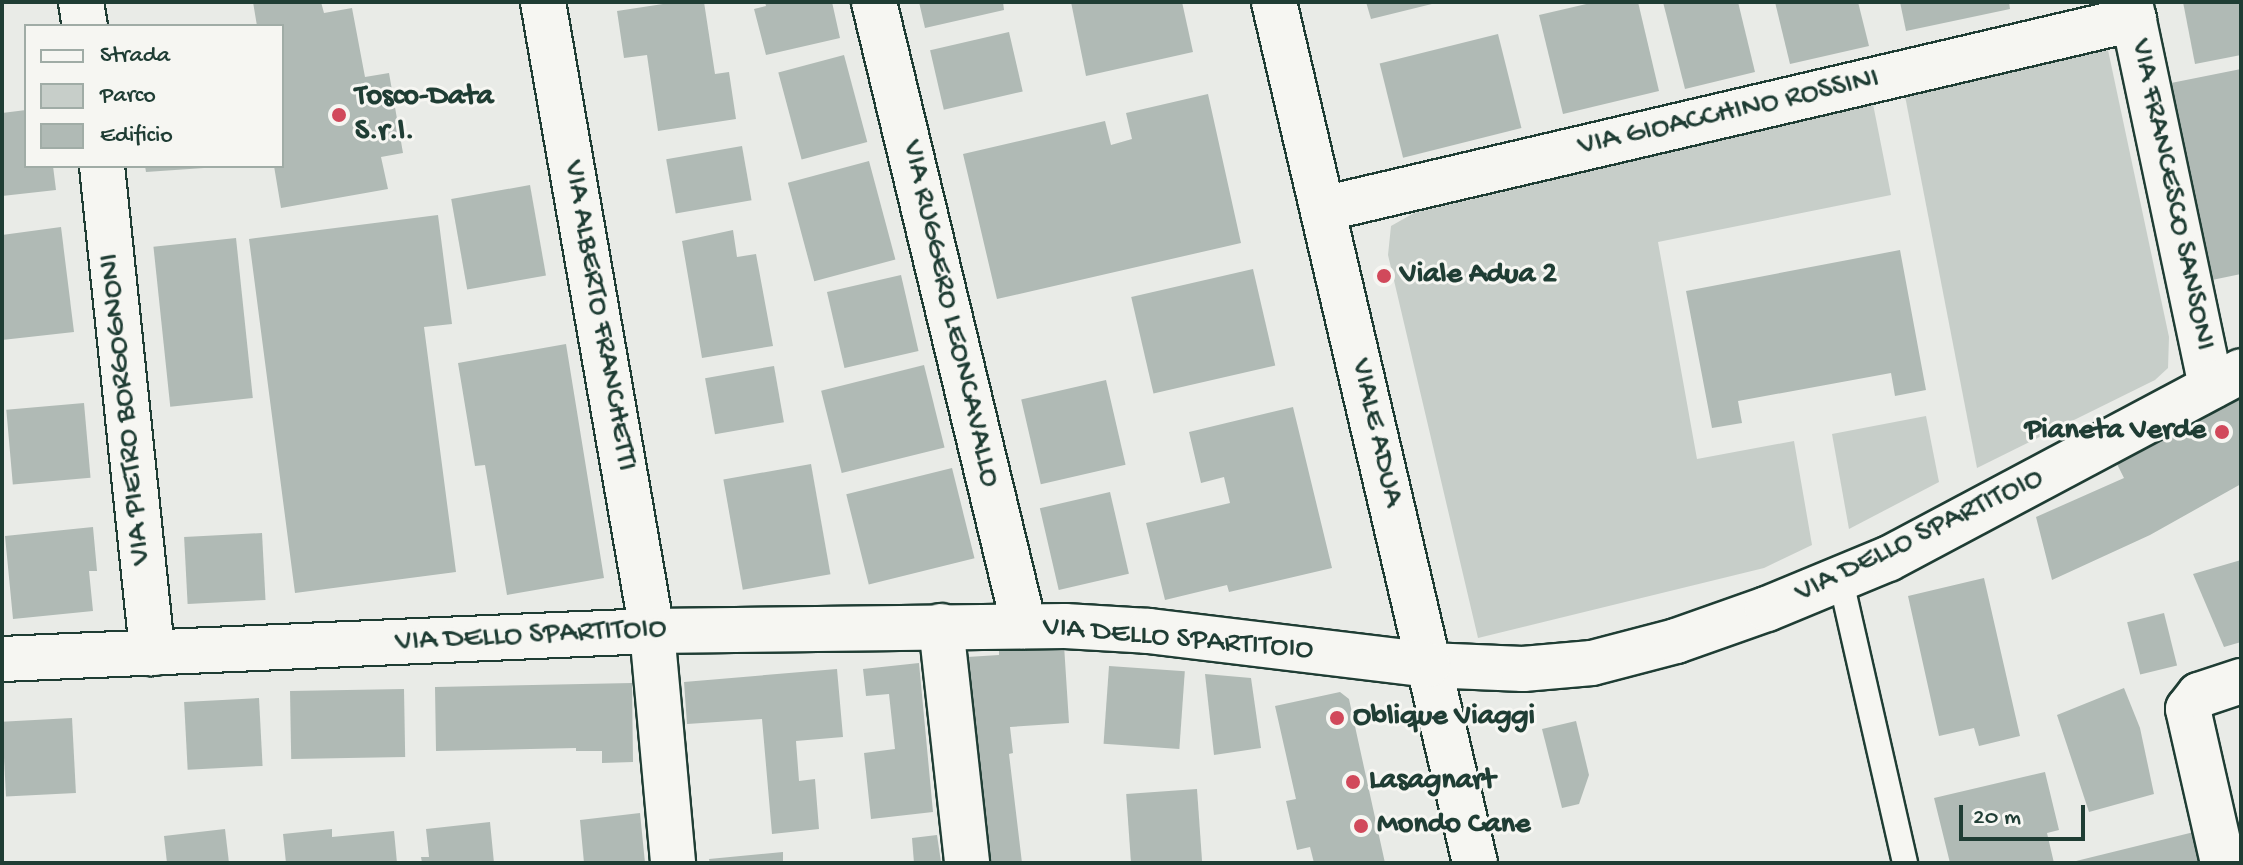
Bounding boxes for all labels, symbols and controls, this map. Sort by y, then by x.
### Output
legend [24,24,284,168]
street label: VIA FRANCESCO SANSONI [2120,36,2222,354]
text: Strada [100,42,170,71]
street label: VIA GIOACCHINO ROSSINI [1575,62,1883,166]
place label: Tosco-Data S.r.l. [355,80,493,150]
text: Parco [100,82,156,111]
marker: Tosco-Data S.r.l. [330,106,348,124]
text: Edificio [100,122,173,151]
street label: VIA RUGGERO LEONCAVALLO [892,137,1006,491]
street label: VIA ALBERTO FRANCHETTI [553,158,643,474]
street label: VIA PIETRO BORGOGNONI [93,251,161,567]
place label: Viale Adua 2 [1400,258,1557,294]
marker: Viale Adua 2 [1375,267,1393,285]
street label: VIALE ADUA [1341,356,1409,510]
place label: Pianeta Verde [2025,414,2206,450]
marker: Pianeta Verde [2213,423,2231,441]
street label: VIA DELLO SPARTITOIO [1790,461,2050,613]
street label: VIA DELLO SPARTITOIO [1041,610,1315,670]
street label: VIA DELLO SPARTITOIO [394,612,668,662]
place label: Oblique Viaggi [1353,700,1535,736]
marker: Oblique Viaggi [1328,709,1346,727]
place label: Lasagnart [1369,764,1495,800]
marker: Lasagnart [1344,773,1362,791]
scale bar [1963,789,2089,839]
text: 20 m [1973,804,2021,833]
place label: Mondo Cane [1377,808,1531,844]
marker: Mondo Cane [1352,817,1370,835]

